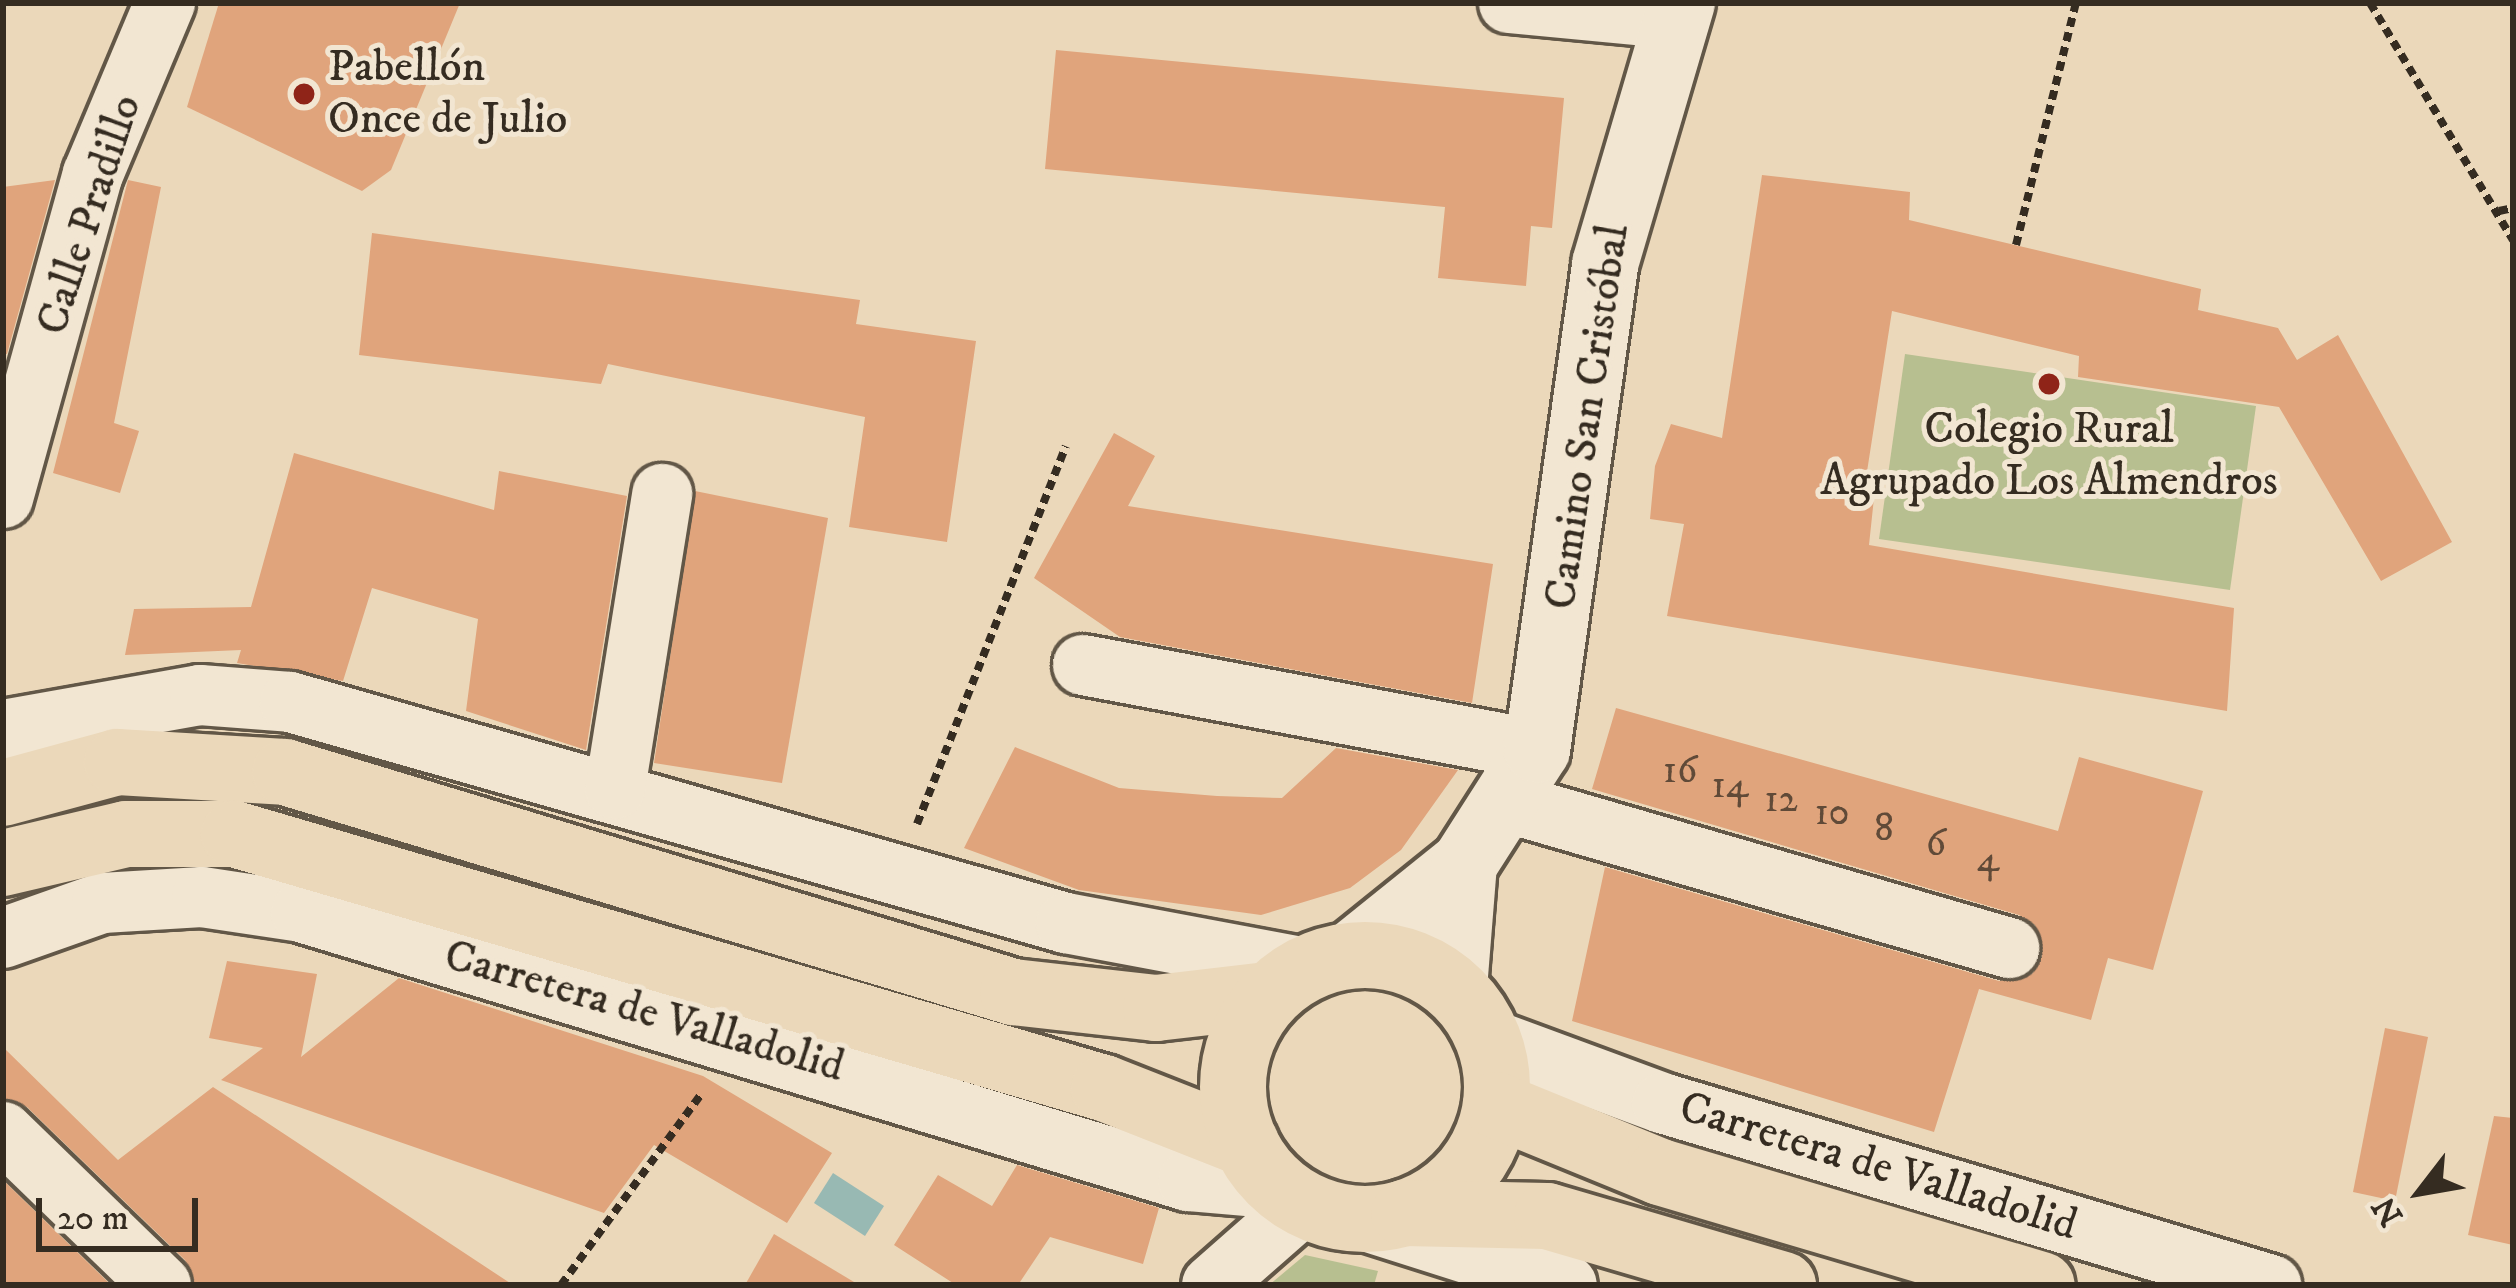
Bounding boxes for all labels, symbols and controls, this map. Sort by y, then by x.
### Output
place label: Pabellón Once de Julio [328,41,567,147]
marker: Pabellón Once de Julio [291,81,317,107]
street label: Calle Pradillo [26,88,154,342]
street label: Camino San Cristóbal [1534,221,1642,613]
marker: Colegio Rural Agrupado Los Almendros [2036,371,2062,397]
place label: Colegio Rural Agrupado Los Almendros [1820,403,2278,509]
house number: 16 [1663,748,1697,794]
house number: 14 [1712,763,1748,809]
house number: 12 [1764,777,1798,823]
house number: 10 [1814,790,1850,836]
house number: 8 [1874,806,1894,852]
house number: 6 [1926,821,1946,867]
house number: 4 [1977,837,1999,883]
street label: Carretera de Valladolid [438,929,850,1095]
street label: Carretera de Valladolid [1673,1081,2083,1253]
north arrow [2360,1132,2480,1252]
scale bar [42,1174,204,1248]
text: N [2364,1189,2413,1233]
text: 20 m [57,1196,129,1241]

